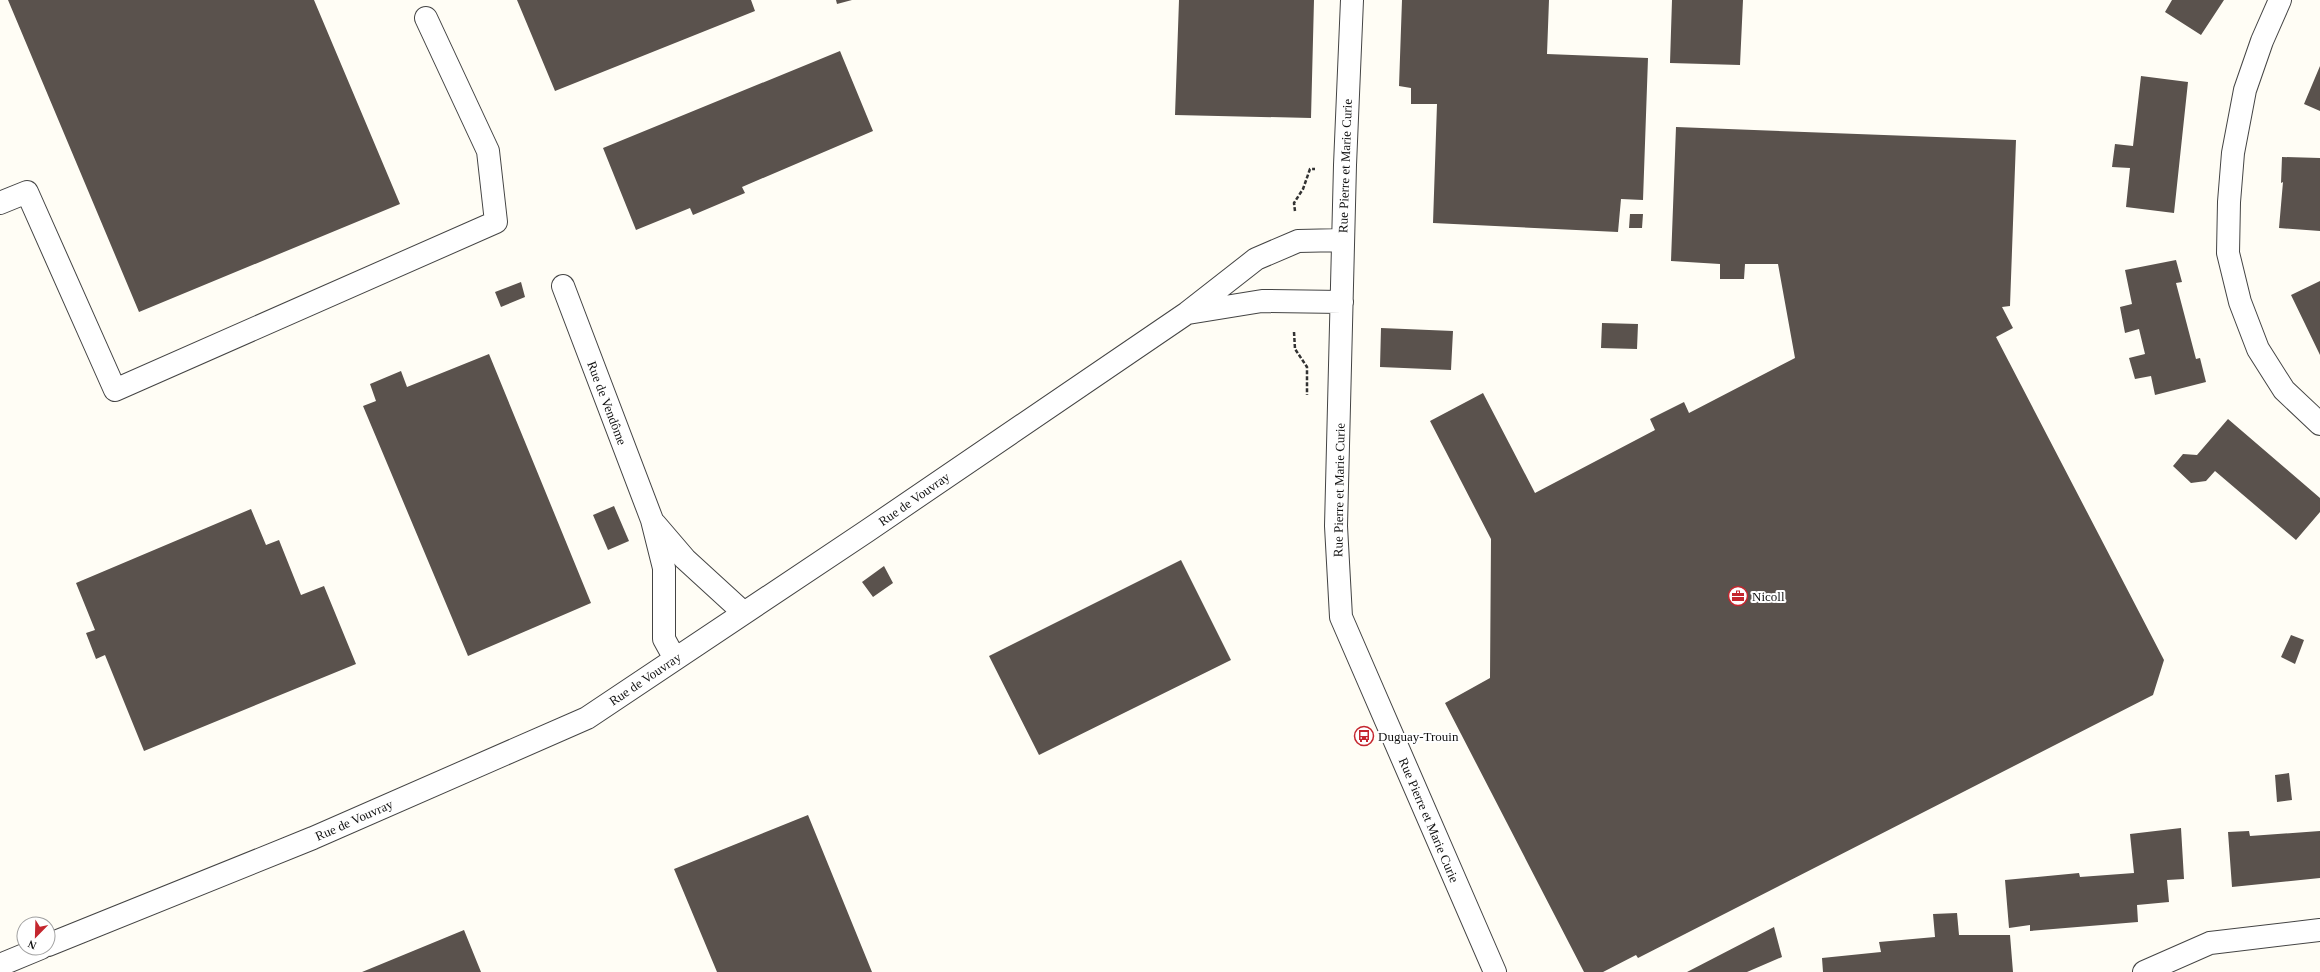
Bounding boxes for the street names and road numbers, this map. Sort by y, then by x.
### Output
street label: Rue Pierre et Marie Curie [1335,98,1355,233]
street label: Rue de Vendôme [584,359,630,447]
street label: Rue Pierre et Marie Curie [1330,423,1348,557]
street label: Rue de Vouvray [876,469,953,529]
street label: Rue de Vouvray [606,649,684,709]
street label: Rue Pierre et Marie Curie [1396,755,1462,885]
street label: Rue de Vouvray [313,796,396,844]

